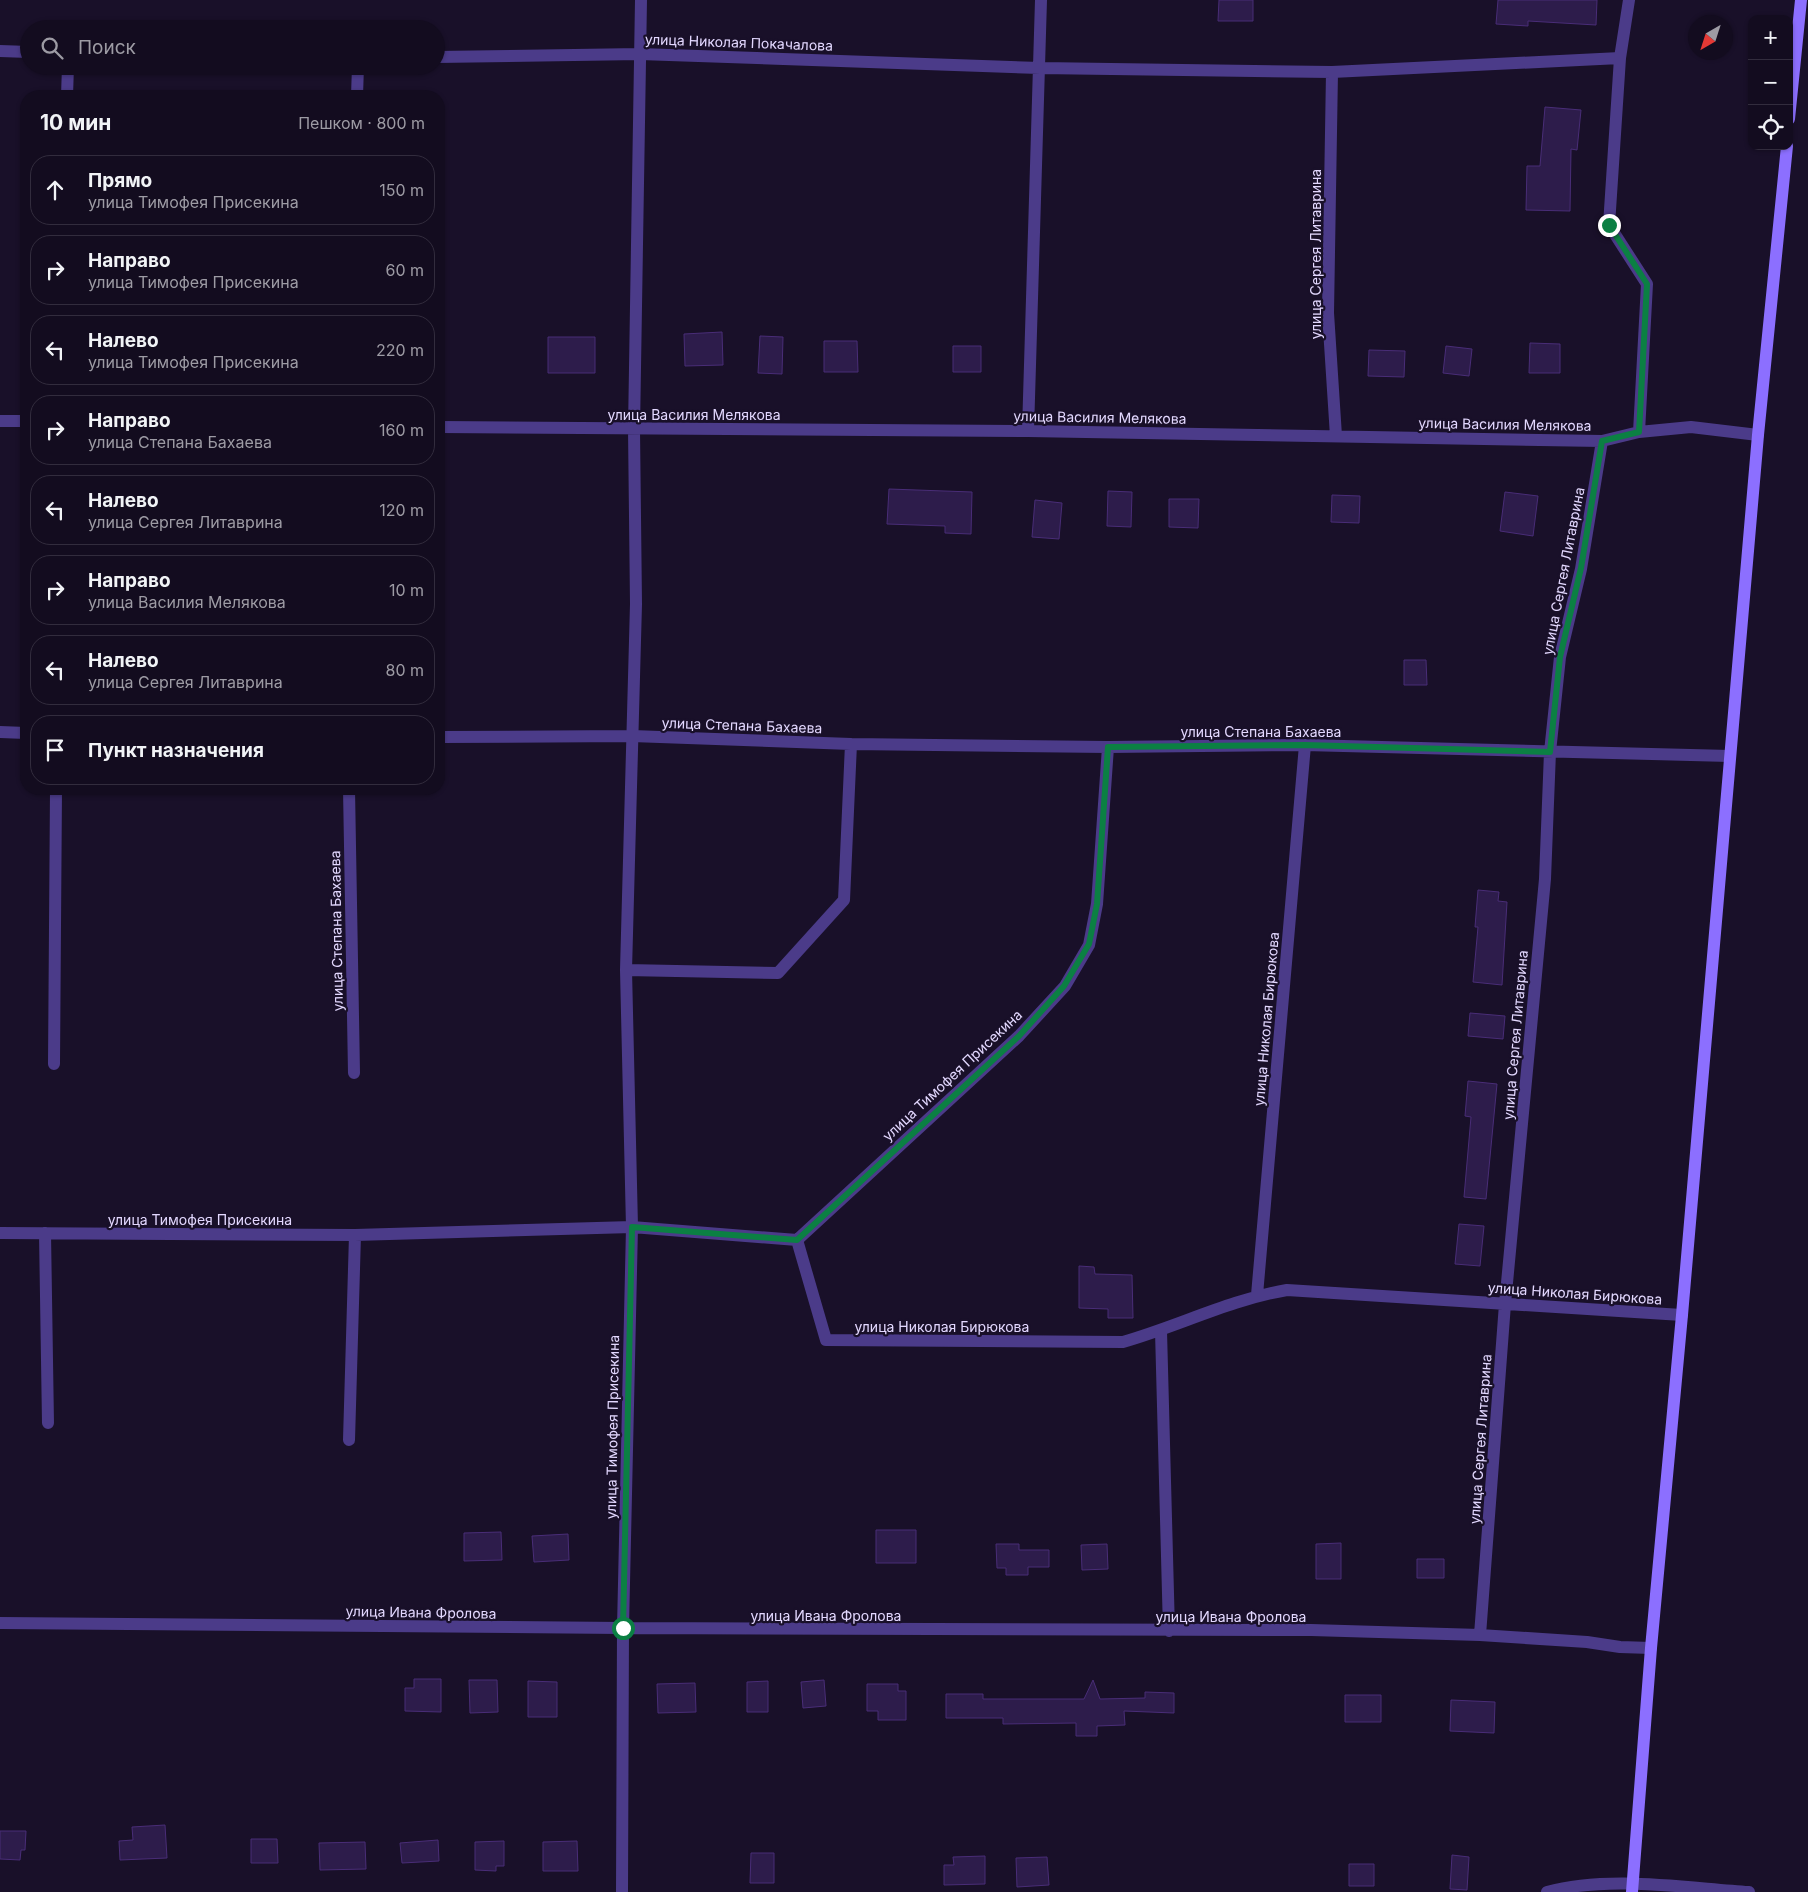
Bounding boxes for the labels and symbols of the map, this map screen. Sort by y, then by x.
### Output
north arrow [1688,15,1733,60]
street label: улица Николая Покачалова [645,30,833,54]
street label: улица Сергея Литаврина [1307,169,1324,339]
route end [1598,214,1621,237]
street label: улица Василия Мелякова [607,406,781,423]
street label: улица Василия Мелякова [1013,407,1187,427]
street label: улица Василия Мелякова [1418,414,1592,434]
street label: улица Сергея Литаврина [1538,486,1588,656]
street label: улица Степана Бахаева [661,714,823,736]
street label: улица Степана Бахаева [1181,723,1341,740]
street label: улица Степана Бахаева [326,850,346,1012]
street label: улица Николая Бирюкова [1250,931,1282,1107]
street label: улица Сергея Литаврина [1499,949,1531,1121]
street label: улица Тимофея Присекина [879,1006,1025,1144]
street label: улица Тимофея Присекина [108,1211,292,1228]
street label: улица Николая Бирюкова [1487,1278,1663,1308]
street label: улица Николая Бирюкова [855,1318,1029,1335]
street label: улица Тимофея Присекина [602,1335,622,1519]
street label: улица Сергея Литаврина [1466,1353,1494,1525]
street label: улица Ивана Фролова [345,1602,497,1622]
street label: улица Ивана Фролова [751,1607,901,1624]
street label: улица Ивана Фролова [1156,1608,1306,1625]
route start [612,1617,635,1640]

